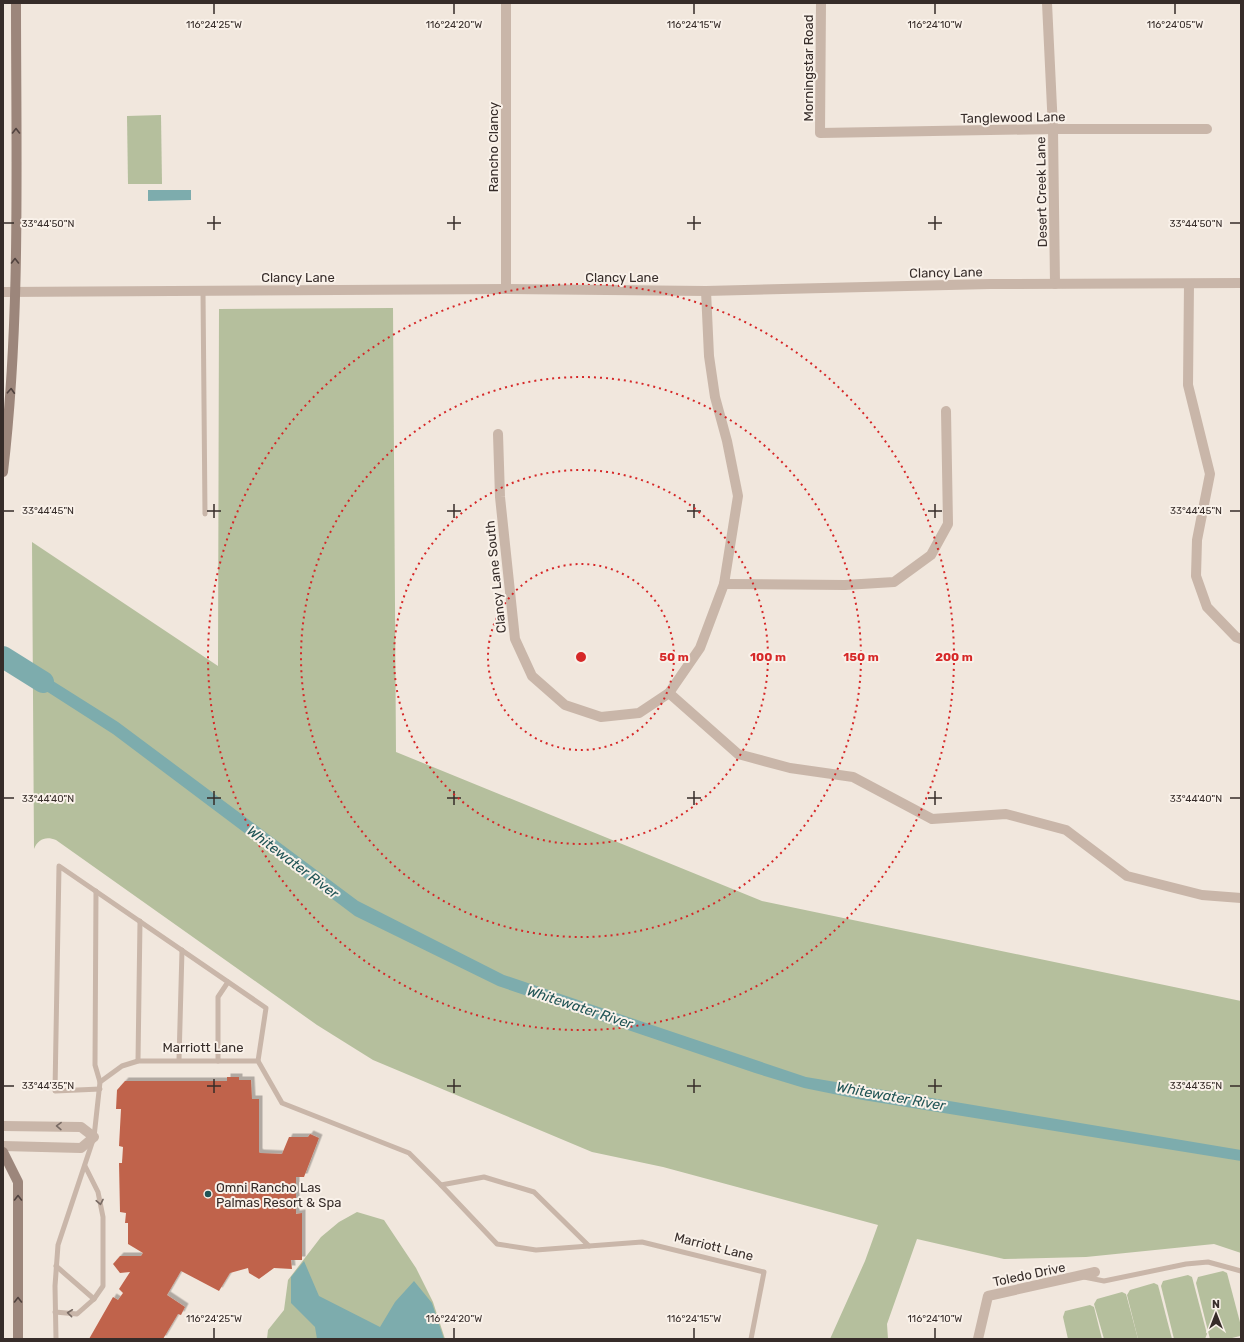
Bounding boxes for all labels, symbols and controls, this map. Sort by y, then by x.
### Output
street label: Morningstar Road [801,15,817,121]
text: 116°24'25"W [186,19,242,31]
text: 116°24'20"W [426,19,482,31]
text: 116°24'15"W [667,19,721,31]
text: 116°24'10"W [908,19,962,31]
text: 116°24'05"W [1147,19,1203,31]
street label: Rancho Clancy [486,102,501,192]
street label: Tanglewood Lane [960,109,1066,127]
one-way arrow [12,128,20,134]
street label: Desert Creek Lane [1033,136,1050,248]
text: 33°44'50"N [22,218,74,230]
text: 33°44'50"N [1170,218,1222,230]
one-way arrow [11,258,19,264]
street label: Clancy Lane [909,264,983,281]
street label: Clancy Lane [261,270,335,285]
street label: Clancy Lane [585,270,659,285]
one-way arrow [6,388,15,394]
text: 33°44'45"N [22,505,74,517]
text: 33°44'45"N [1170,505,1222,517]
street label: Clancy Lane South [482,520,509,634]
centre of rings [574,650,588,664]
text: 50 m [659,650,689,664]
text: 100 m [750,650,786,664]
text: 150 m [843,650,879,664]
text: 200 m [935,650,973,664]
text: 33°44'40"N [22,793,74,805]
text: 33°44'40"N [1170,793,1222,805]
water label: Whitewater River [244,822,342,903]
water label: Whitewater River [525,982,636,1033]
street label: Marriott Lane [163,1040,243,1055]
water label: Whitewater River [835,1079,947,1115]
text: 33°44'35"N [22,1080,74,1092]
text: 33°44'35"N [1170,1080,1222,1092]
one-way arrow [56,1122,62,1131]
place label: Omni Rancho Las Palmas Resort & Spa [216,1180,341,1210]
marker: Omni Rancho Las Palmas Resort & Spa [203,1189,213,1199]
one-way arrow [14,1195,22,1201]
one-way arrow [96,1198,104,1205]
street label: Marriott Lane [673,1229,755,1264]
street label: Toledo Drive [991,1259,1067,1290]
north arrow [1196,1294,1236,1334]
one-way arrow [14,1297,22,1303]
text: N [1212,1298,1220,1311]
one-way arrow [67,1309,73,1318]
text: 116°24'25"W [186,1313,242,1325]
text: 116°24'20"W [426,1313,482,1325]
text: 116°24'15"W [667,1313,721,1325]
text: 116°24'10"W [908,1313,962,1325]

